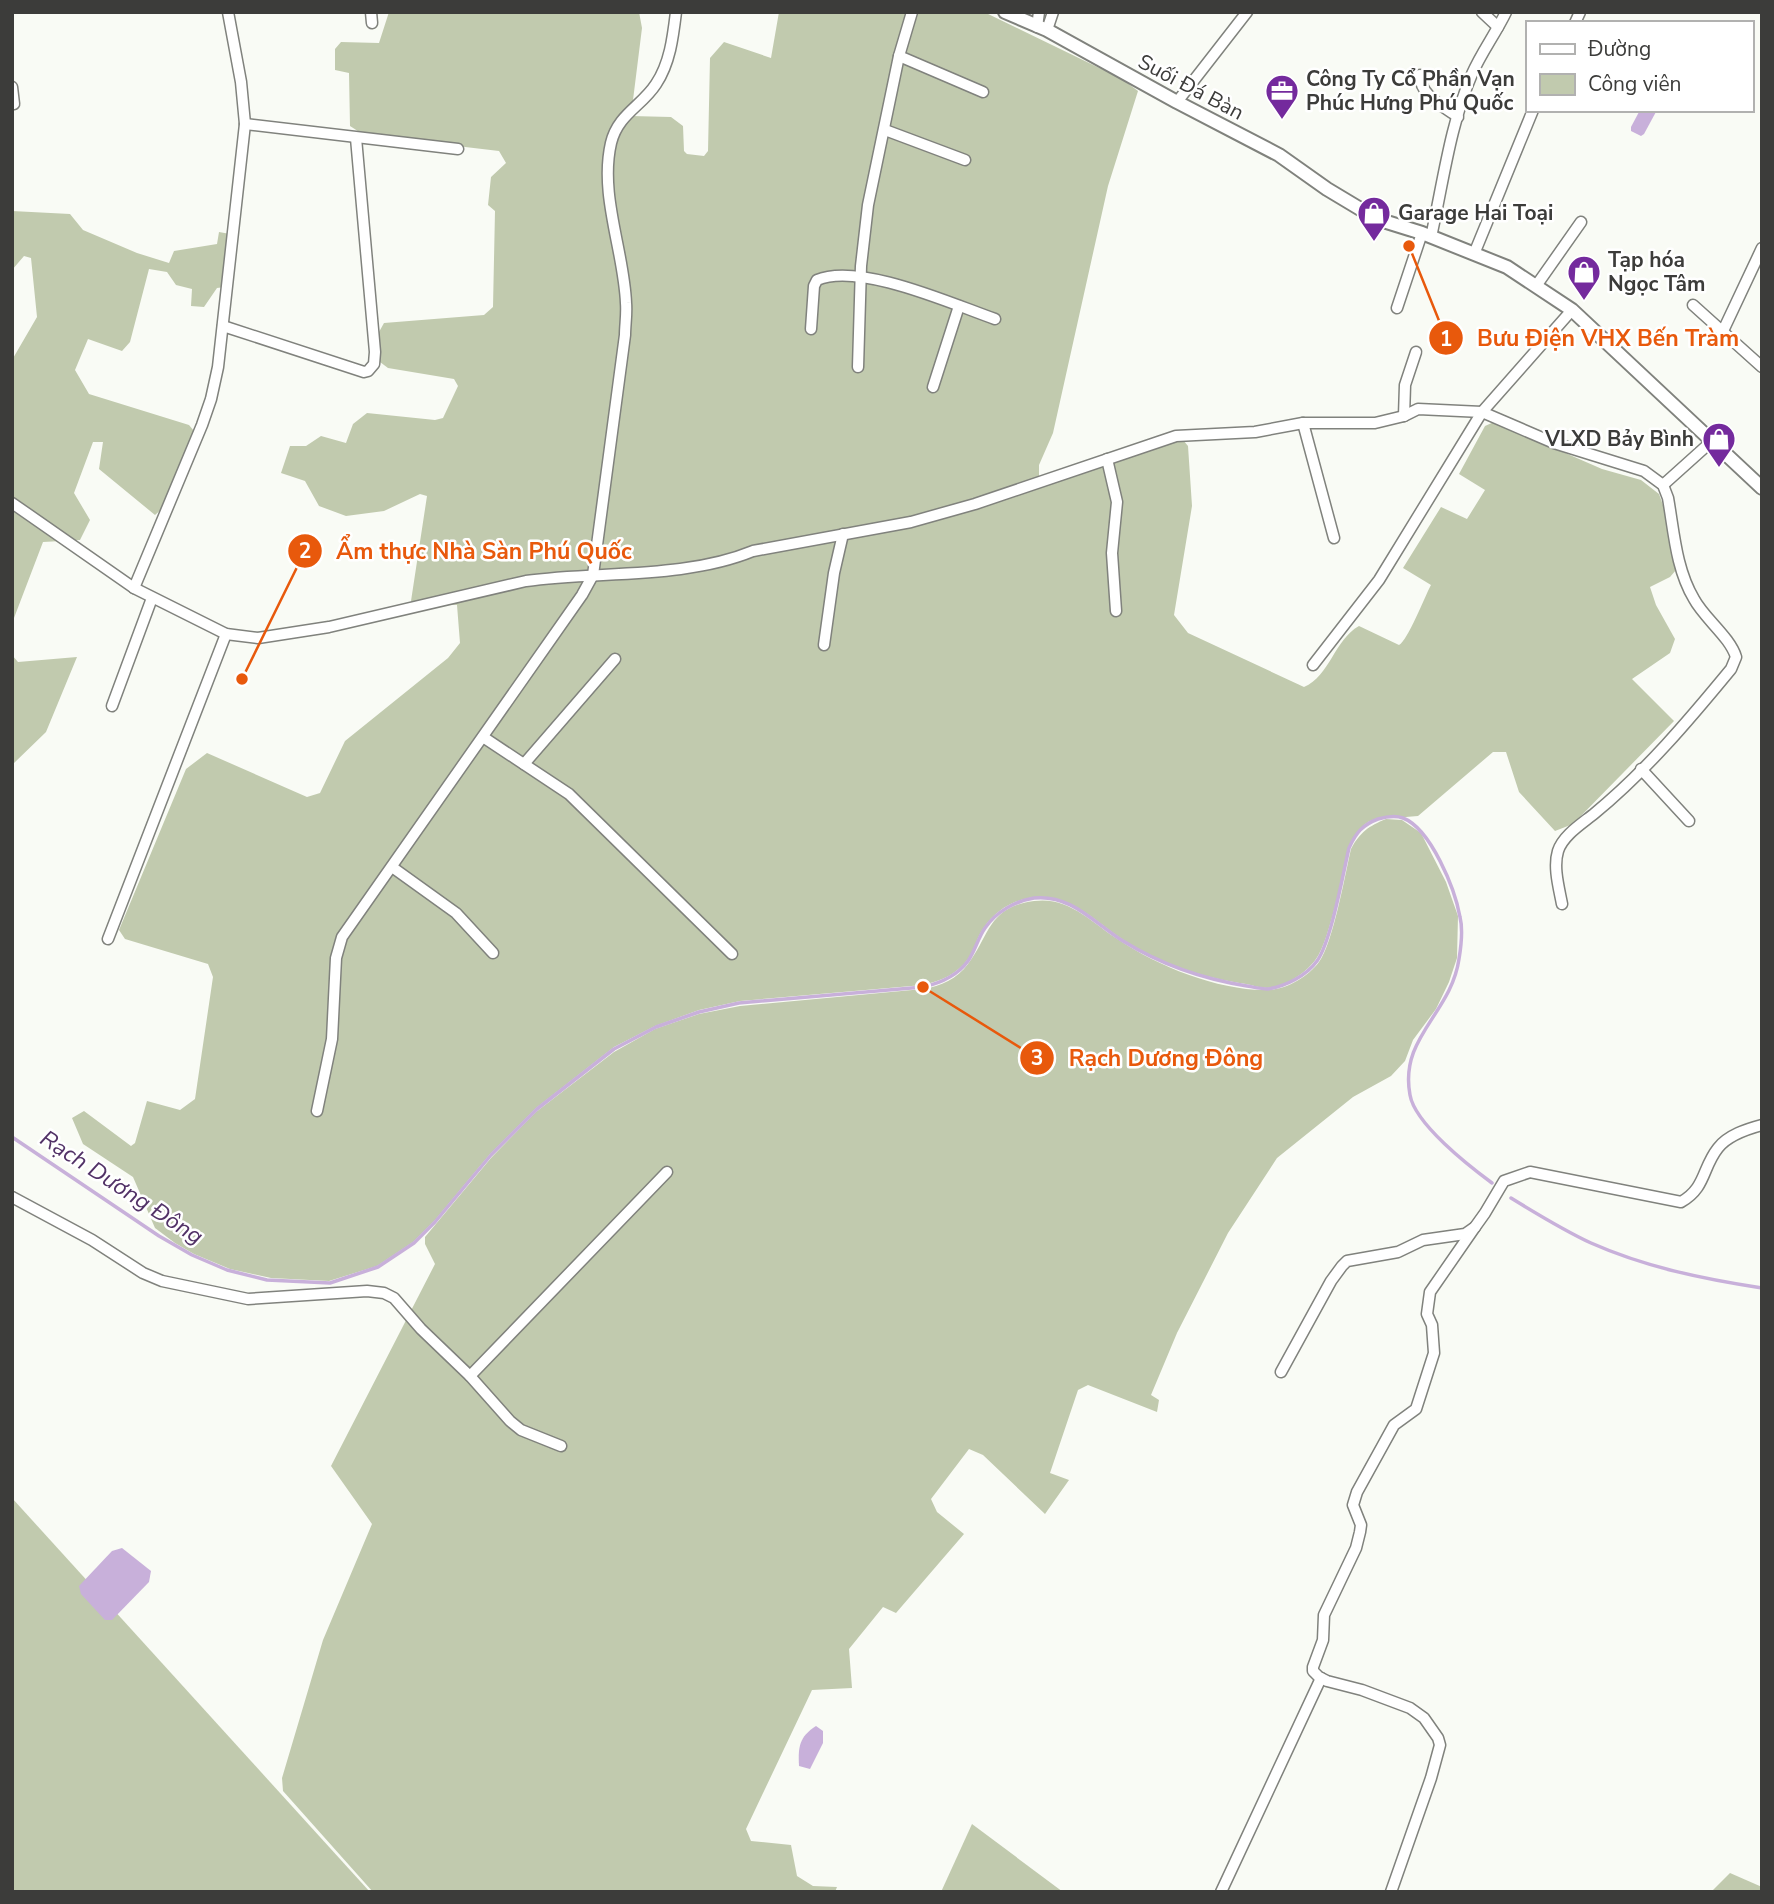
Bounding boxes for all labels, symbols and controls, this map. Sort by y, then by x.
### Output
legend [1526,21,1753,112]
text: Đường [1587,35,1651,63]
street label: Suối Đá Bàn [1133,47,1249,127]
place label: Công Ty Cổ Phần Vạn Phúc Hưng Phú Quốc [1306,65,1515,117]
text: Công viên [1588,70,1682,98]
office icon: Công Ty Cổ Phần Vạn Phúc Hưng Phú Quốc [1263,72,1301,121]
shop icon: Garage Hai Toại [1355,194,1393,243]
place label: Garage Hai Toại [1398,199,1553,227]
place label: Tạp hóa Ngọc Tâm [1608,246,1705,298]
shop icon: Tạp hóa Ngọc Tâm [1565,253,1603,302]
callout: Bưu Điện VHX Bến Tràm [1428,316,1753,360]
text: Bưu Điện VHX Bến Tràm [1477,323,1739,354]
text: 1 [1440,325,1452,353]
shop icon: VLXD Bảy Bình [1700,420,1738,469]
place label: VLXD Bảy Bình [1544,425,1694,453]
callout: Ẩm thực Nhà Sàn Phú Quốc [287,529,646,573]
text: Ẩm thực Nhà Sàn Phú Quốc [336,533,632,567]
text: 2 [299,537,311,565]
callout: Rạch Dương Đông [1020,1036,1277,1080]
text: Rạch Dương Đông [1069,1043,1263,1074]
text: 3 [1031,1044,1043,1072]
water label: Rạch Dương Đông [34,1123,209,1252]

